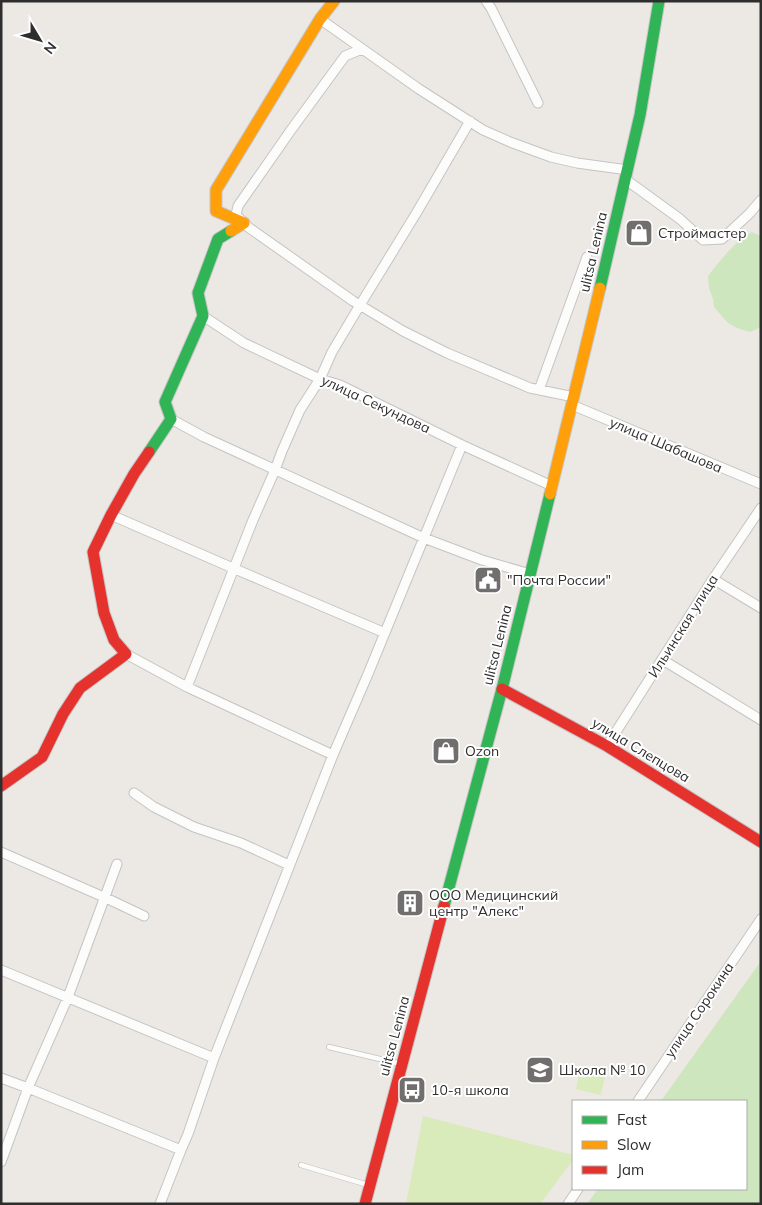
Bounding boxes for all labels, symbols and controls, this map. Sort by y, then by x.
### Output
north arrow [15,15,65,65]
text: N [40,38,61,58]
street label: ulitsa Lenina [575,210,611,294]
shop icon: Строймастер [624,218,654,248]
place label: Строймастер [658,224,747,242]
street label: улица Секундова [319,371,433,437]
street label: улица Шабашова [607,413,725,477]
public building icon: "Почта России" [473,565,503,595]
place label: "Почта России" [507,571,611,589]
street label: Ильинская улица [644,571,722,681]
street label: ulitsa Lenina [478,603,516,687]
street label: улица Слепцова [589,714,693,786]
shop icon: Ozon [431,736,461,766]
place label: Ozon [465,742,499,760]
place label: ООО Медицинский центр "Алекс" [429,886,558,920]
building icon: ООО Медицинский центр "Алекс" [395,888,425,918]
street label: улица Сорокина [660,959,738,1061]
street label: ulitsa Lenina [375,994,413,1078]
school or university icon: Школа № 10 [525,1055,555,1085]
place label: Школа № 10 [559,1061,646,1079]
bus stop icon: 10-я школа [397,1075,427,1105]
place label: 10-я школа [431,1081,509,1099]
legend [572,1100,747,1190]
text: Fast [617,1110,647,1129]
text: Slow [617,1135,651,1154]
text: Jam [617,1160,644,1179]

